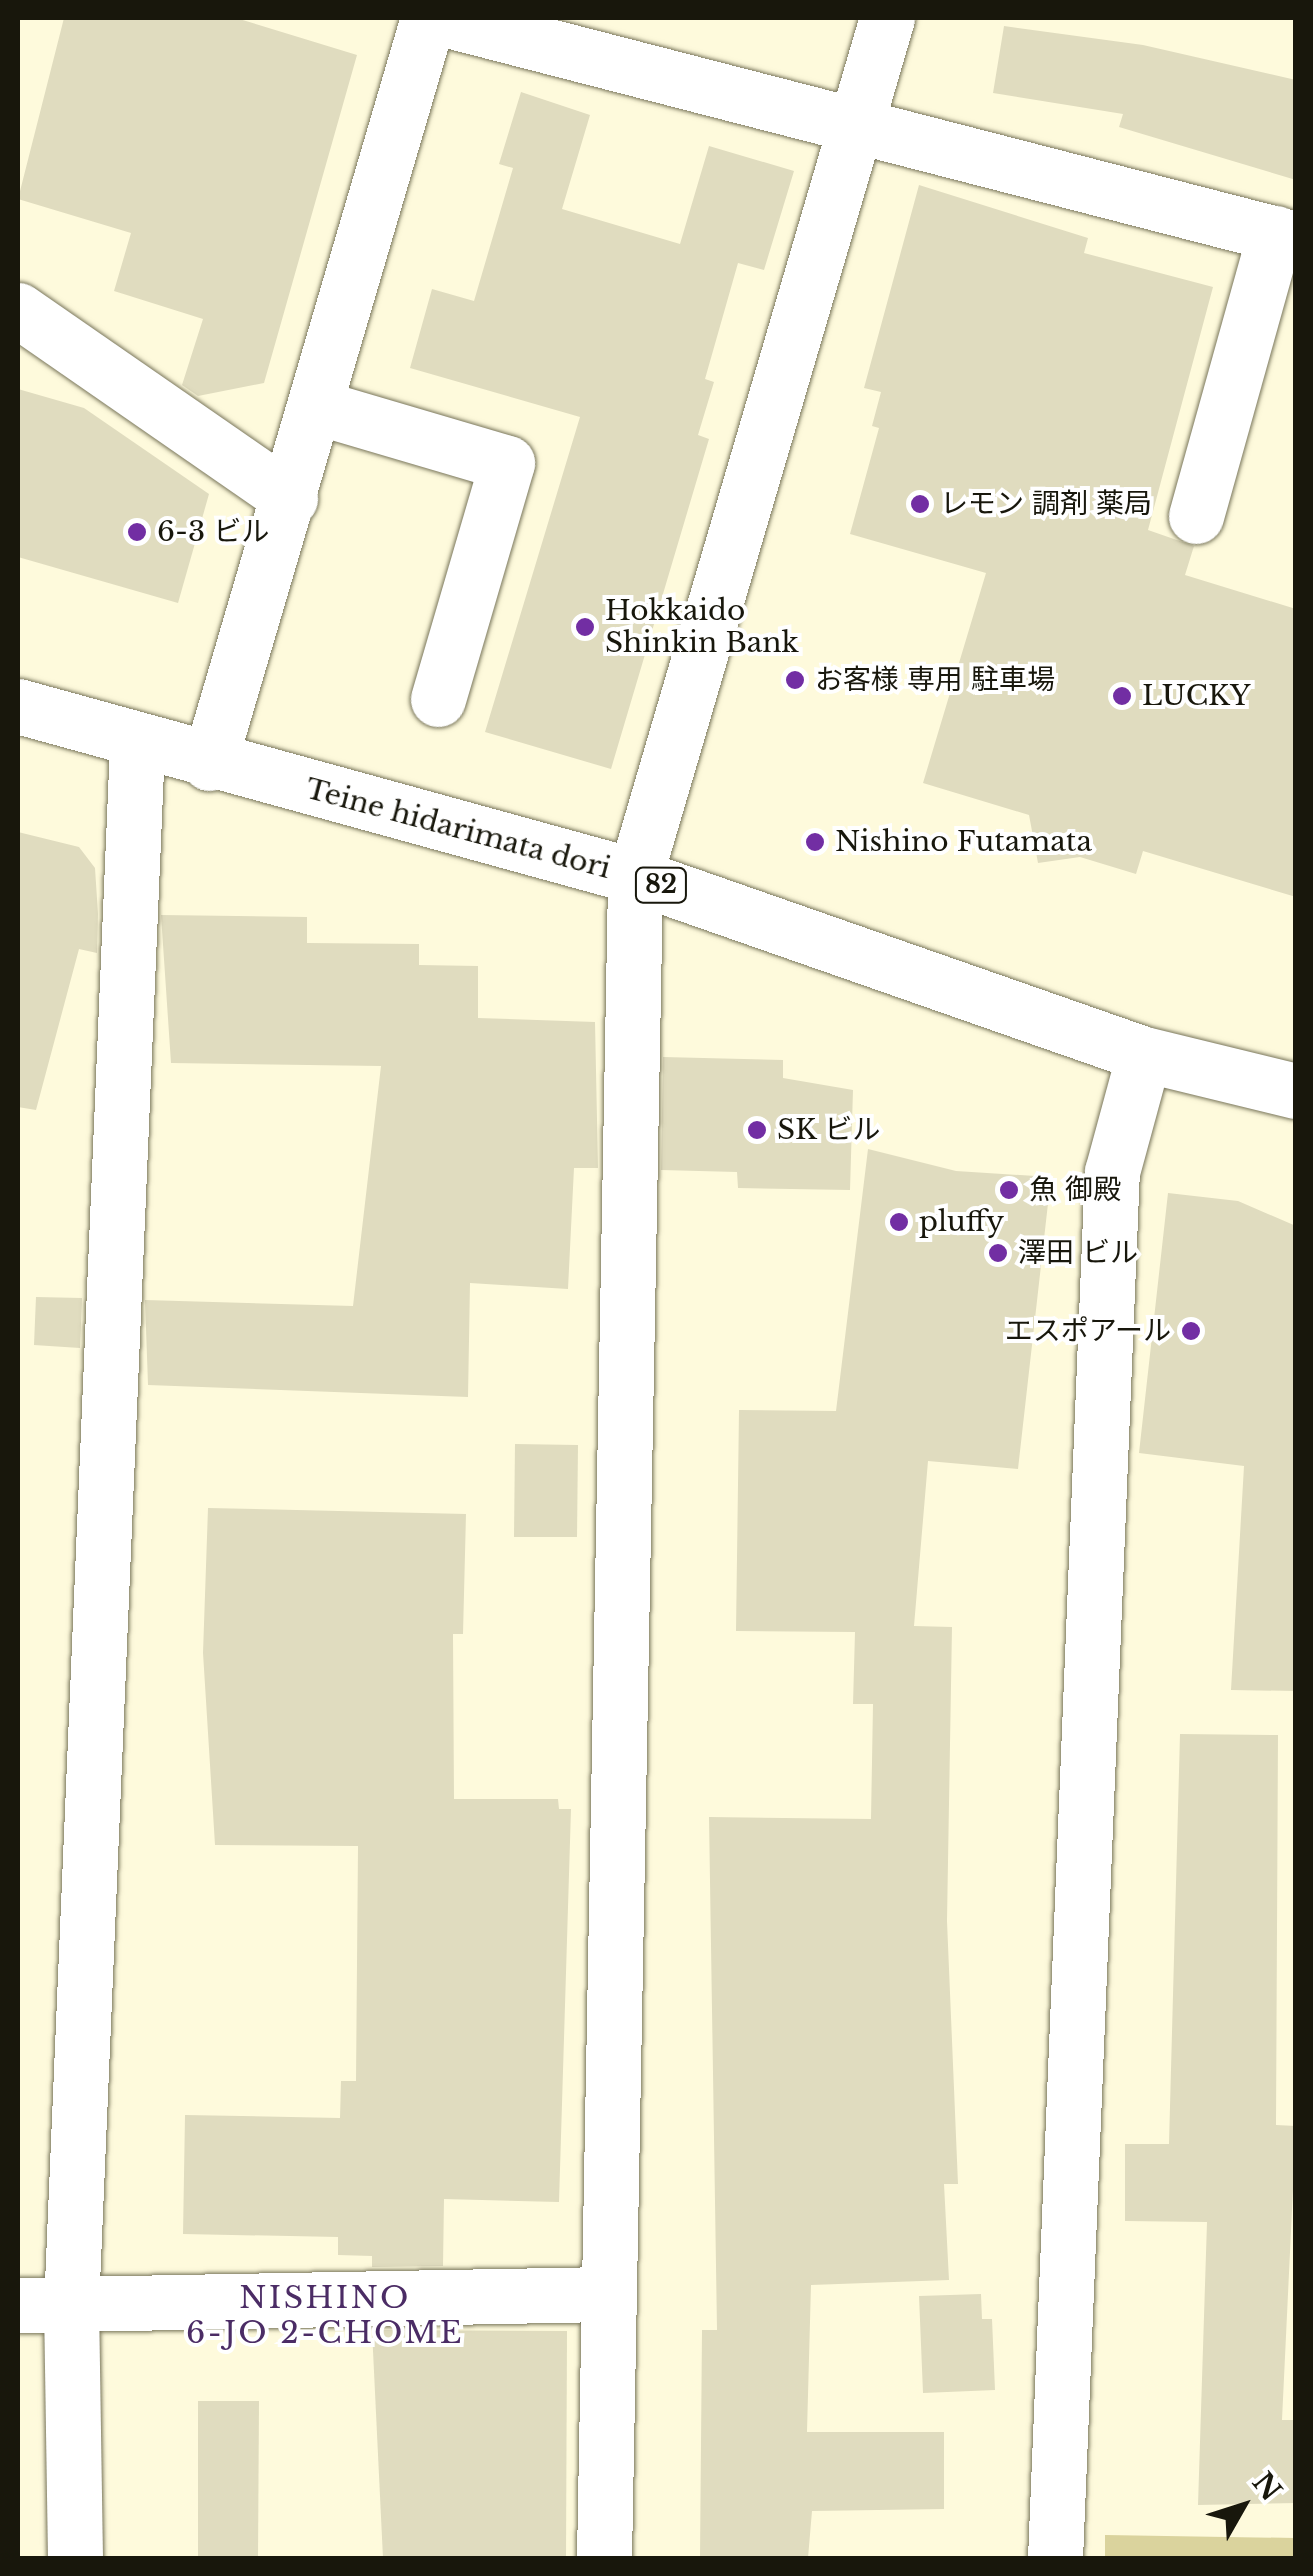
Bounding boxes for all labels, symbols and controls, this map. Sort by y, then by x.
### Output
place label: レモン 調剤 薬局 [940,487,1152,521]
marker: レモン 調剤 薬局 [909,493,931,515]
place label: 6-3 ビル [157,515,269,549]
marker: 6-3 ビル [126,521,148,543]
place label: Hokkaido Shinkin Bank [605,594,799,660]
marker: Hokkaido Shinkin Bank [574,616,596,638]
place label: お客様 専用 駐車場 [815,663,1055,697]
marker: お客様 専用 駐車場 [784,669,806,691]
place label: LUCKY [1142,679,1250,713]
marker: LUCKY [1111,685,1133,707]
street label: Teine hidarimata dori [302,772,614,886]
place label: Nishino Futamata [835,825,1092,859]
marker: Nishino Futamata [804,831,826,853]
road number: 82 [634,865,688,905]
place label: SK ビル [777,1113,881,1147]
marker: SK ビル [746,1119,768,1141]
place label: 魚 御殿 [1029,1173,1121,1207]
marker: 魚 御殿 [998,1179,1020,1201]
place label: pluffy [919,1205,1004,1239]
marker: pluffy [888,1211,910,1233]
place label: 澤田 ビル [1018,1236,1138,1270]
marker: 澤田 ビル [987,1242,1009,1264]
place label: エスポアール [1005,1314,1171,1348]
marker: エスポアール [1180,1320,1202,1342]
district label: NISHINO 6-JO 2-CHOME [186,2280,464,2350]
north arrow [1193,2456,1293,2556]
text: N [1245,2466,1289,2508]

